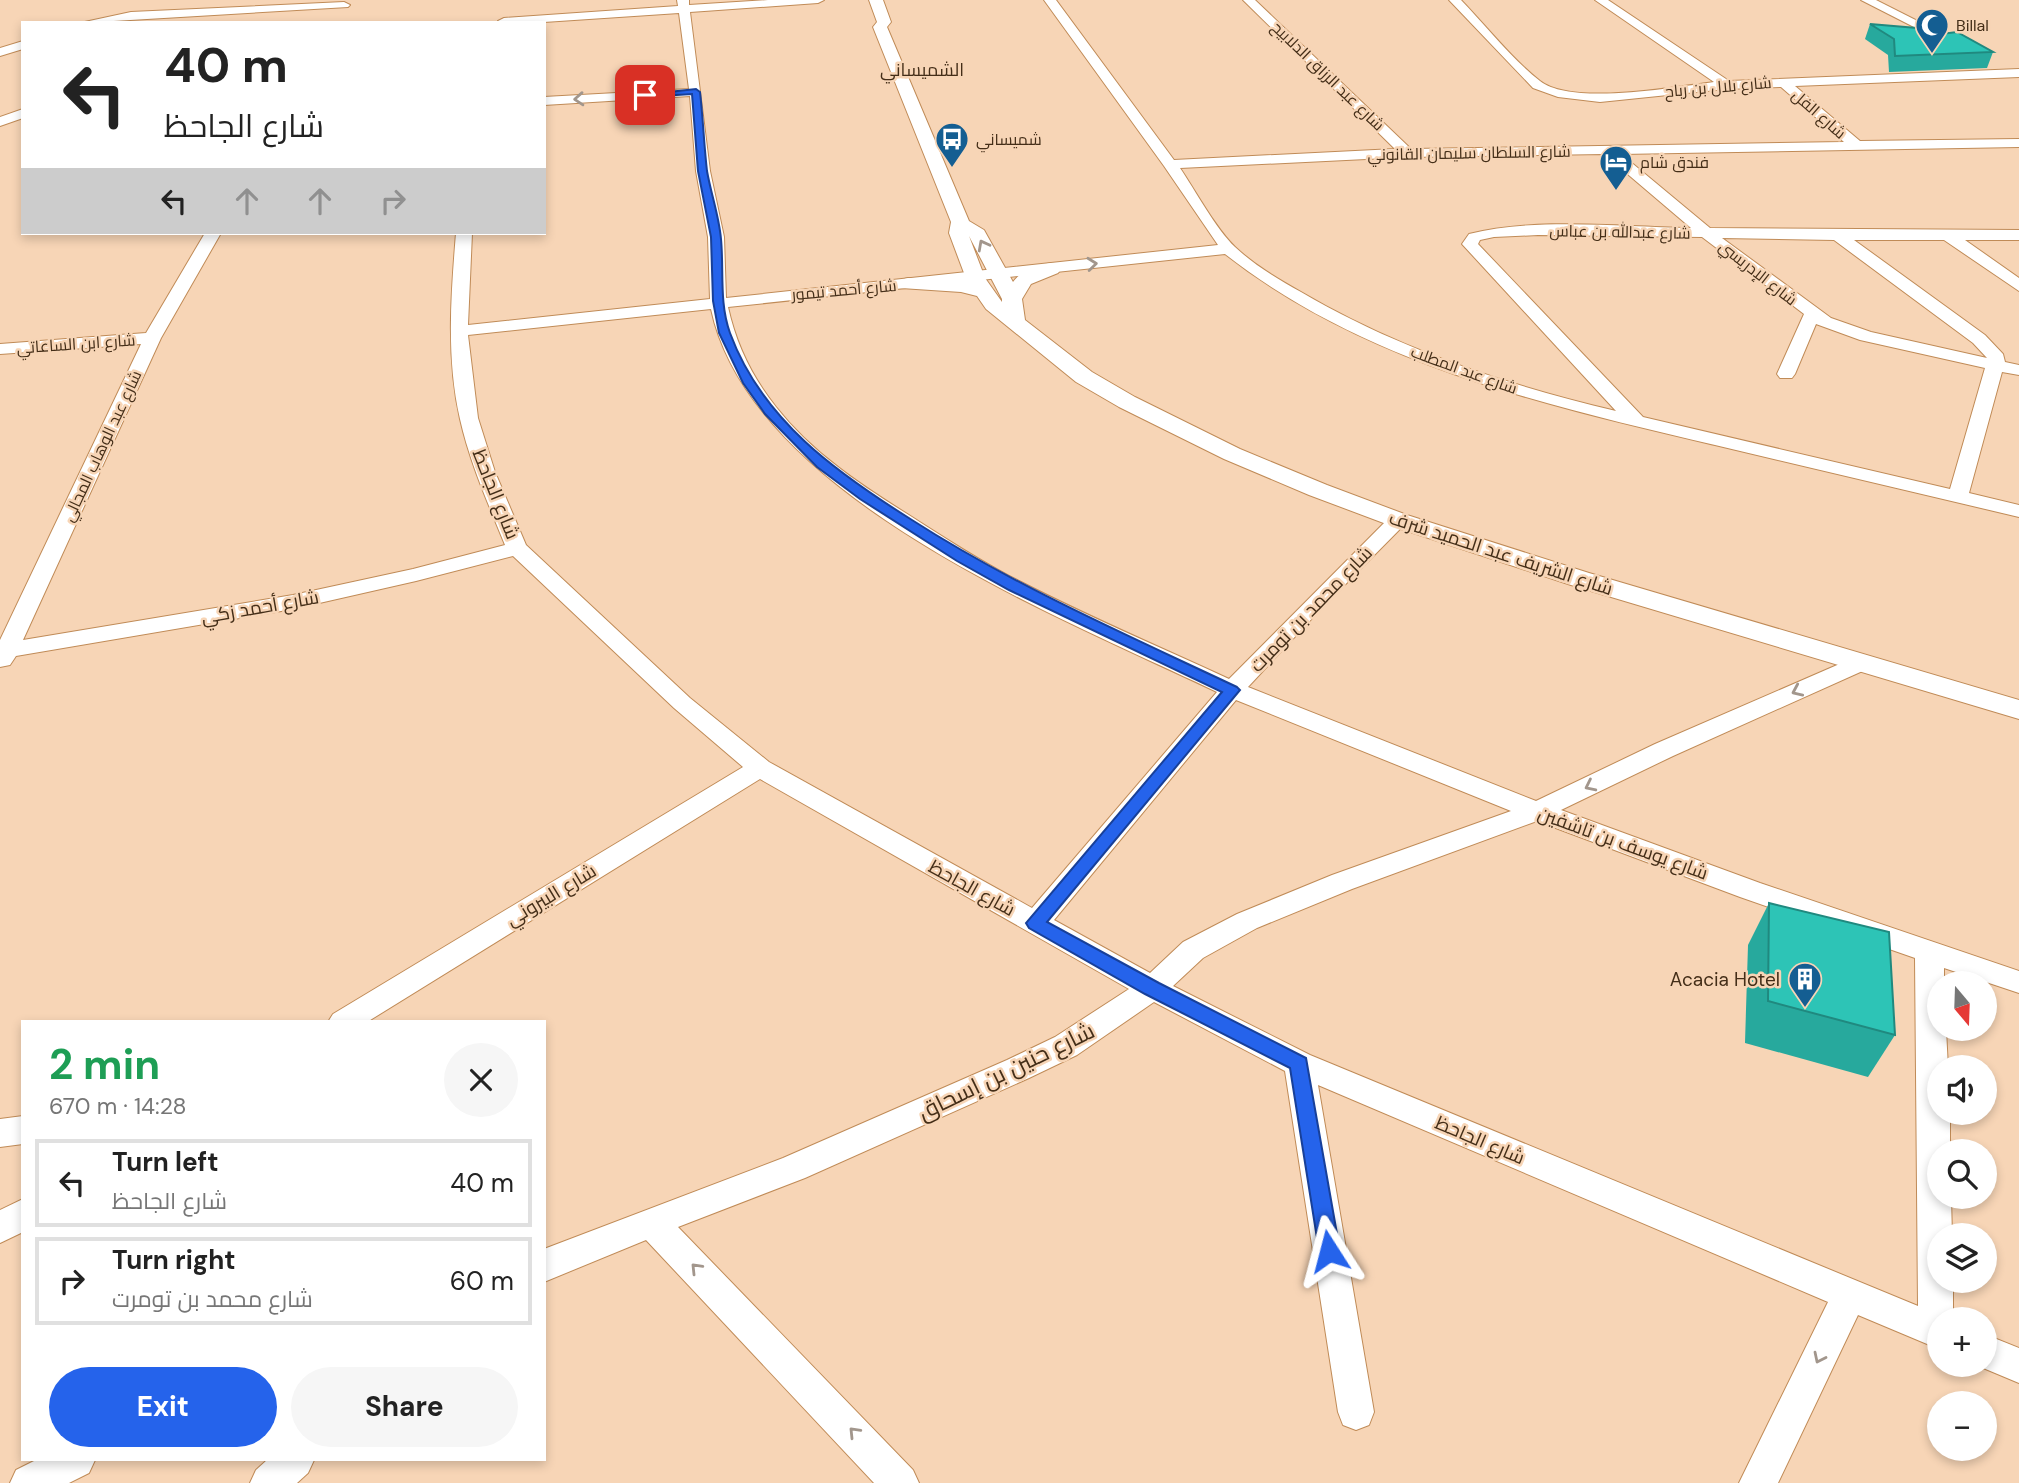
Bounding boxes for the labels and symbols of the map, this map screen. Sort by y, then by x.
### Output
mosque icon: Billal [1913,6,1951,55]
place label: Billal [1956,15,1989,36]
street label: شارع عبد الرزاق الدلابيح [1266,17,1389,136]
district label: الشميساني [880,58,964,84]
pin [615,65,675,125]
street label: شارع بلال بن رباح [1664,72,1772,103]
street label: شارع الفل [1787,85,1851,144]
one-way arrow [573,91,584,106]
bus stop icon: شميساني [933,120,971,169]
place label: شميساني [976,129,1042,153]
street label: شارع السلطان سليمان القانوني [1367,141,1571,168]
hotel icon: فندق شام [1597,143,1635,192]
place label: فندق شام [1640,152,1709,174]
street label: شارع عبدالله بن عباس [1549,220,1691,245]
street label: شارع الإدريسي [1713,236,1801,312]
one-way arrow [978,240,992,252]
one-way arrow [1086,257,1098,272]
street label: شارع أحمد تيمور [790,275,897,306]
street label: شارع ابن الساعاتي [16,329,136,362]
street label: شارع عبد المطلب [1408,341,1520,400]
street label: شارع عبد الوهاب المجالي [58,367,149,526]
street label: شارع الجاحظ [466,445,525,543]
street label: شارع الشريف عبد الحميد شرف [1386,505,1616,602]
street label: شارع محمد بن تومرت [1244,541,1378,678]
street label: شارع أحمد زكي [199,584,321,632]
one-way arrow [1791,683,1804,697]
one-way arrow [1585,777,1597,791]
street label: شارع يوسف بن تاشفين [1534,801,1712,886]
street label: شارع الجاحظ [924,854,1020,923]
street label: شارع البيروني [501,858,602,934]
building icon: Acacia Hotel [1786,960,1824,1009]
place label: Acacia Hotel [1670,967,1780,992]
north arrow [1927,971,1997,1041]
street label: شارع حنين بن إسحاق [913,1015,1100,1128]
street label: شارع الجاحظ [1431,1110,1529,1171]
position arrow [1292,1214,1366,1288]
one-way arrow [692,1264,705,1277]
one-way arrow [1813,1351,1827,1363]
one-way arrow [849,1428,862,1441]

